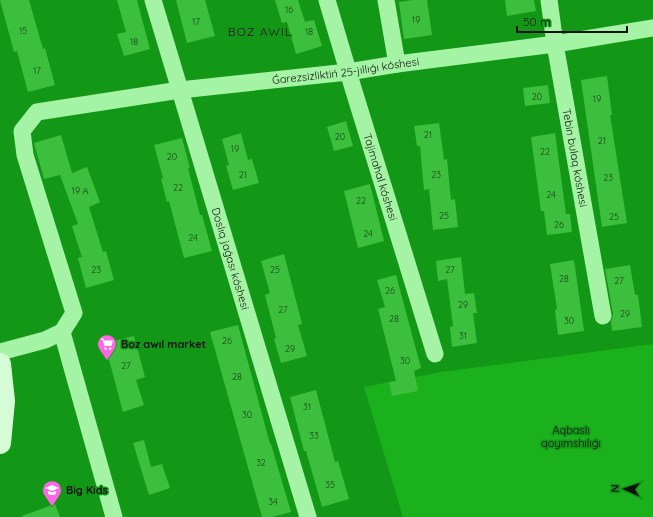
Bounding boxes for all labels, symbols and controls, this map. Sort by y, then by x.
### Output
house number: 16 [285,4,293,15]
scale bar [517,8,627,34]
house number: 19 [412,14,420,25]
text: 50 m [523,14,551,29]
house number: 17 [192,16,200,27]
district label: BOZ AWIL [228,24,292,39]
house number: 15 [19,25,27,36]
house number: 18 [305,26,313,37]
house number: 18 [130,36,138,47]
street label: Ǵarezsizliktiń 25-jıllıǵı kóshesi [271,54,420,87]
house number: 17 [33,65,41,76]
house number: 20 [532,91,542,102]
house number: 19 [593,93,601,104]
street label: Tebin bulaq kóshesi [560,108,591,208]
house number: 21 [424,129,432,140]
house number: 20 [335,131,345,142]
street label: Tajimahal kóshesi [360,132,400,222]
house number: 21 [598,135,606,146]
house number: 19 [231,143,239,154]
house number: 22 [540,146,550,157]
house number: 20 [167,151,177,162]
house number: 21 [239,169,247,180]
house number: 23 [431,169,441,180]
house number: 23 [603,172,613,183]
house number: 22 [173,182,183,193]
house number: 19 А [72,185,88,196]
house number: 24 [546,189,556,200]
house number: 22 [356,195,366,206]
street label: Doslıq jaǵası kóshesi [209,206,252,311]
house number: 25 [439,210,449,221]
house number: 25 [609,211,619,222]
house number: 26 [554,219,564,230]
house number: 24 [363,228,373,239]
house number: 24 [188,232,198,243]
house number: 23 [91,264,101,275]
house number: 25 [270,264,280,275]
house number: 27 [445,264,455,275]
house number: 28 [559,273,569,284]
house number: 27 [614,275,624,286]
house number: 26 [385,285,395,296]
house number: 29 [458,299,468,310]
house number: 27 [278,304,288,315]
house number: 29 [620,308,630,319]
house number: 28 [389,313,399,324]
house number: 30 [564,315,574,326]
house number: 31 [459,330,467,341]
supermarket icon: Boz awıl market [96,333,118,361]
house number: 26 [222,335,232,346]
place label: Boz awıl market [121,337,206,351]
house number: 29 [285,343,295,354]
house number: 30 [400,355,410,366]
house number: 27 [121,360,131,371]
house number: 28 [232,371,242,382]
house number: 31 [303,401,311,412]
house number: 30 [242,409,252,420]
park label: Aqbaslı qoyımshılıǵı [541,423,601,450]
house number: 33 [309,430,319,441]
house number: 32 [256,457,266,468]
north arrow [605,469,645,509]
school or university icon: Big Kids [41,479,63,507]
house number: 35 [325,479,335,490]
place label: Big Kids [66,483,108,497]
text: N [608,484,622,493]
house number: 34 [268,496,278,507]

